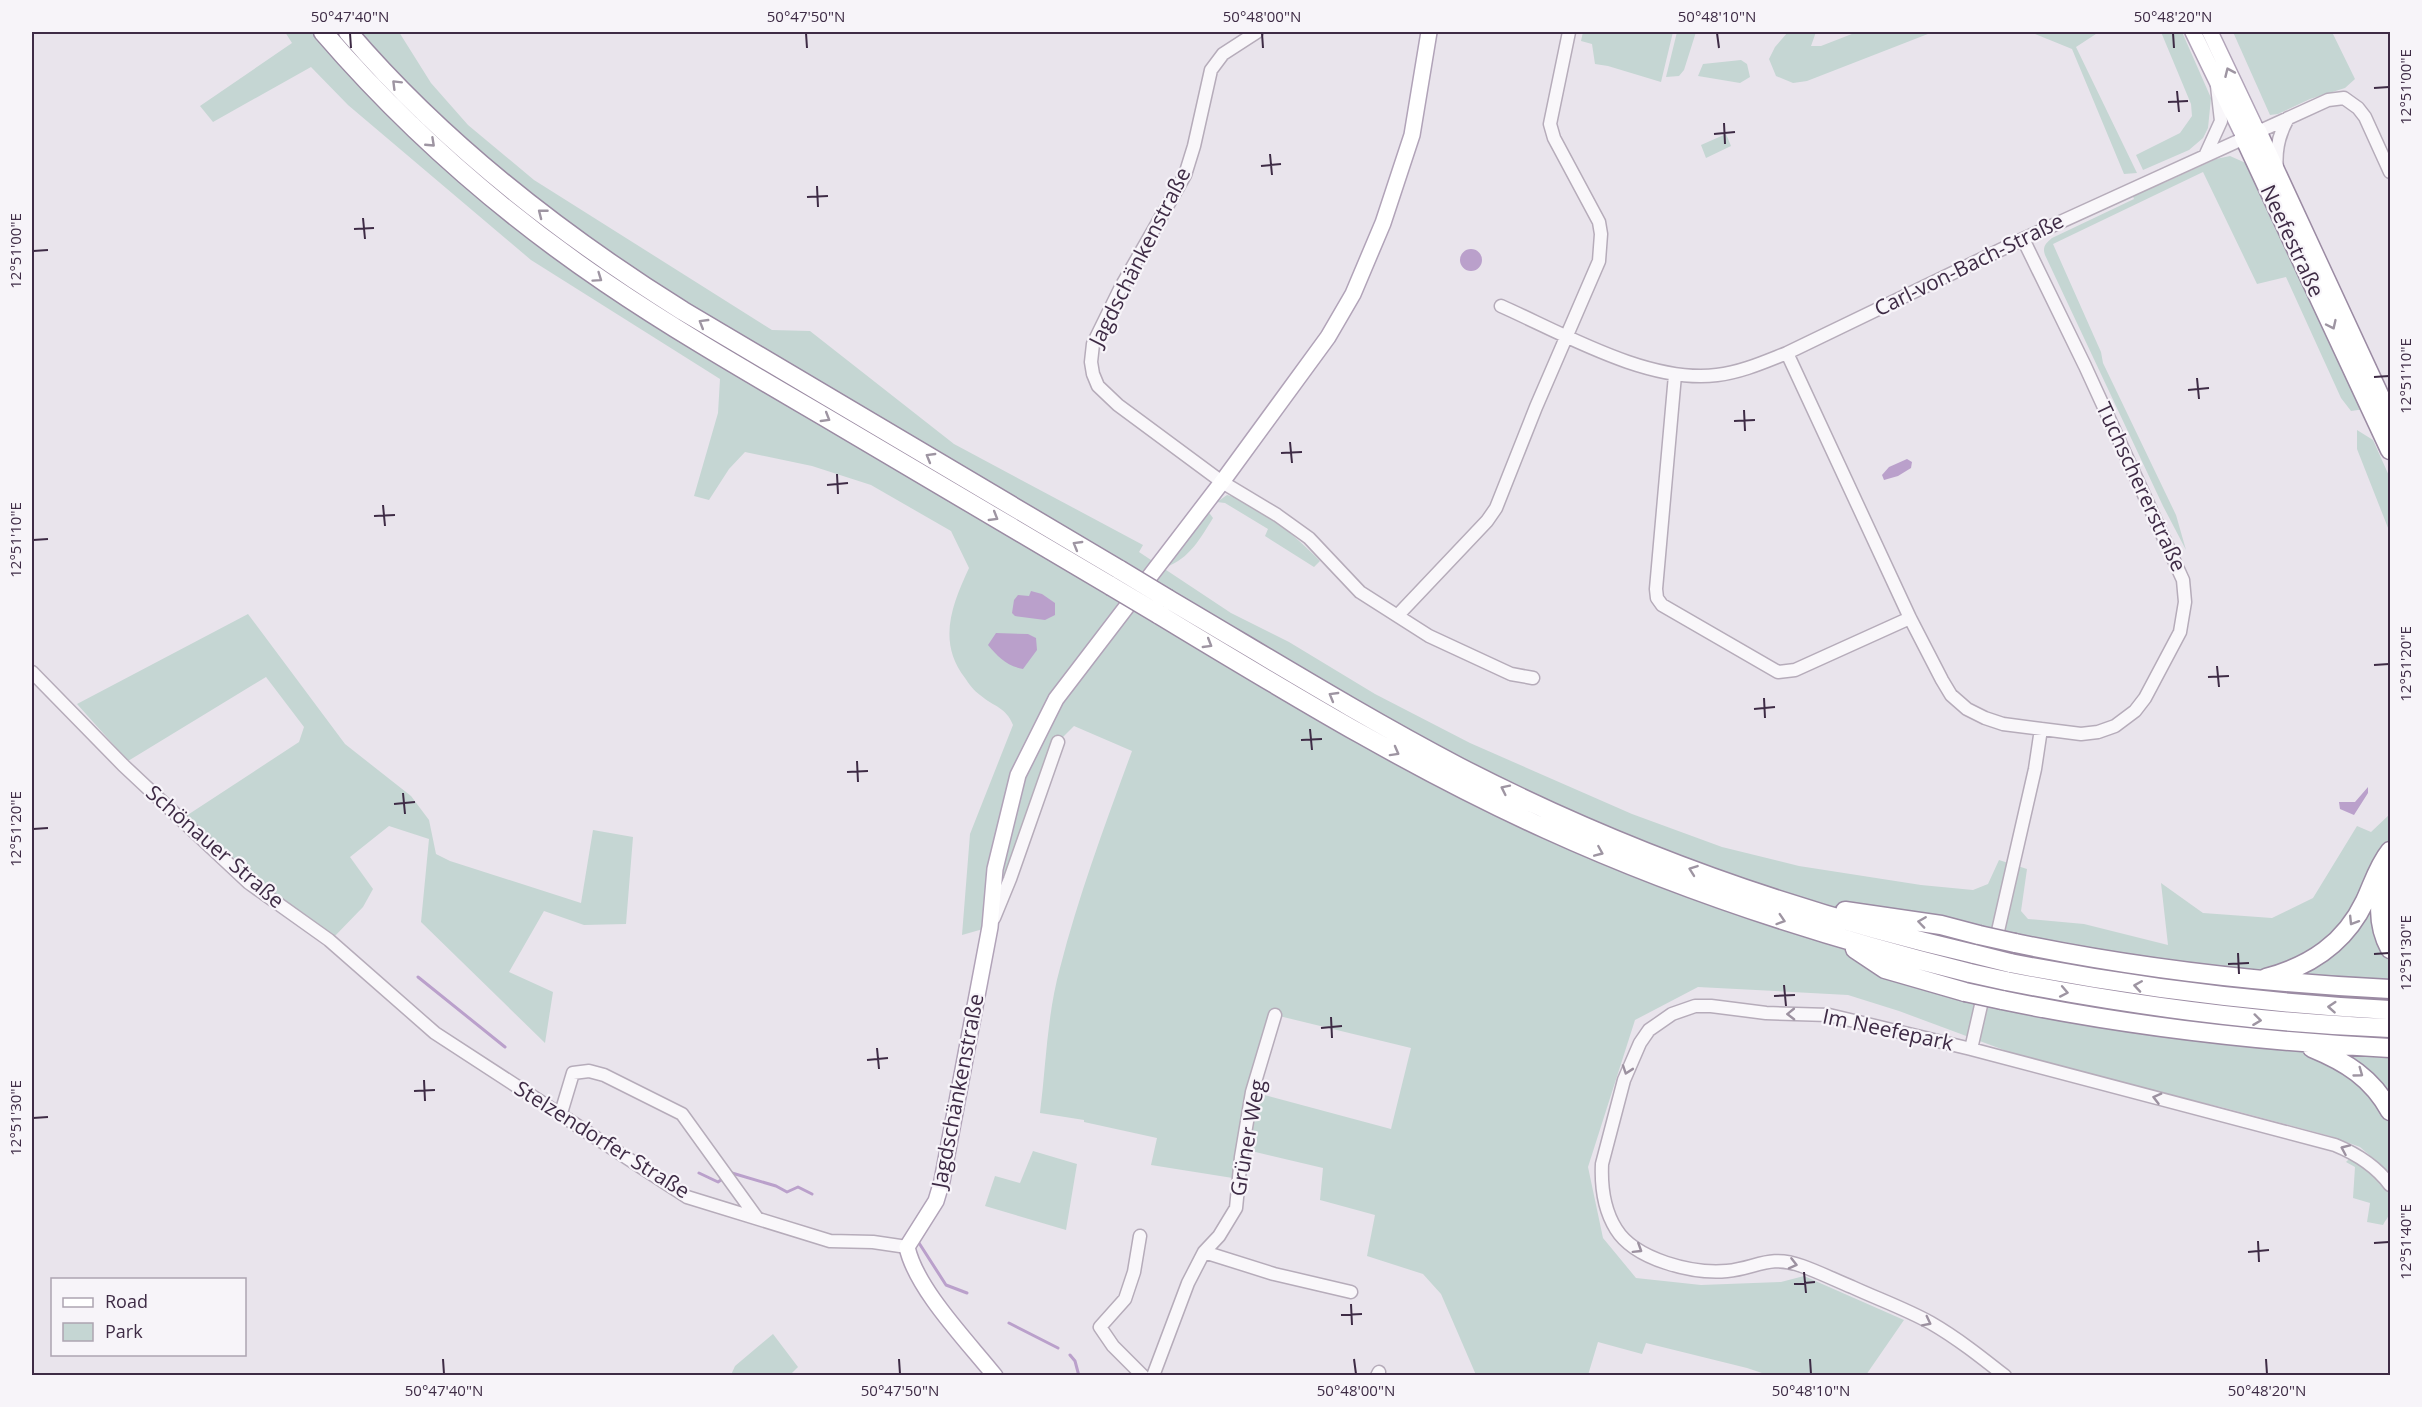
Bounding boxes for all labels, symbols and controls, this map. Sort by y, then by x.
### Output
text: 50°47'40"N [311,6,389,26]
text: 50°47'50"N [767,6,845,26]
text: 50°48'00"N [1223,6,1301,26]
text: 50°48'10"N [1678,6,1756,26]
text: 50°48'20"N [2134,6,2212,26]
text: 12°51'00"E [2395,49,2415,125]
one-way arrow [2225,67,2237,78]
one-way arrow [393,80,404,91]
one-way arrow [423,135,434,146]
street label: Jagdschänkenstraße [1081,162,1196,353]
street label: Neefestraße [2255,180,2331,301]
street label: Carl-von-Bach-Straße [1869,206,2068,322]
one-way arrow [537,210,548,221]
text: 12°51'00"E [5,213,25,289]
one-way arrow [592,271,603,282]
one-way arrow [699,318,709,330]
one-way arrow [2324,318,2336,329]
text: 12°51'10"E [2395,338,2415,414]
street label: Tuchschererstraße [2090,397,2193,576]
one-way arrow [820,410,830,422]
one-way arrow [926,453,936,465]
text: 12°51'10"E [5,502,25,578]
one-way arrow [988,510,998,521]
one-way arrow [1073,541,1083,552]
text: 12°51'20"E [2395,626,2415,702]
one-way arrow [1202,637,1212,648]
one-way arrow [1329,692,1339,704]
one-way arrow [1389,745,1399,756]
street label: Schönauer Straße [141,778,291,914]
one-way arrow [1500,784,1511,796]
text: 12°51'20"E [5,791,25,867]
one-way arrow [1592,845,1603,857]
one-way arrow [1688,864,1699,877]
one-way arrow [1775,913,1786,925]
one-way arrow [2349,915,2361,925]
text: 12°51'30"E [2395,915,2415,991]
one-way arrow [1917,917,1926,929]
one-way arrow [2134,981,2143,993]
one-way arrow [2058,985,2068,998]
street label: Jagdschänkenstraße [924,991,990,1192]
one-way arrow [2328,1000,2337,1013]
street label: Im Neefepark [1820,1001,1956,1057]
one-way arrow [1787,1008,1796,1020]
one-way arrow [2252,1013,2261,1025]
one-way arrow [1622,1064,1635,1075]
one-way arrow [2352,1066,2363,1077]
street label: Stelzendorfer Straße [510,1074,695,1204]
street label: Grüner Weg [1223,1077,1271,1198]
text: 12°51'30"E [5,1080,25,1156]
one-way arrow [2153,1092,2163,1105]
one-way arrow [2341,1145,2352,1157]
text: 12°51'40"E [2395,1204,2415,1280]
one-way arrow [1632,1241,1642,1253]
one-way arrow [1788,1256,1798,1269]
legend [51,1278,246,1356]
text: Road [105,1289,148,1313]
one-way arrow [1921,1315,1932,1326]
text: Park [105,1319,143,1343]
text: 50°47'40"N [405,1380,483,1400]
text: 50°47'50"N [861,1380,939,1400]
text: 50°48'00"N [1317,1380,1395,1400]
text: 50°48'10"N [1772,1380,1850,1400]
text: 50°48'20"N [2228,1380,2306,1400]

